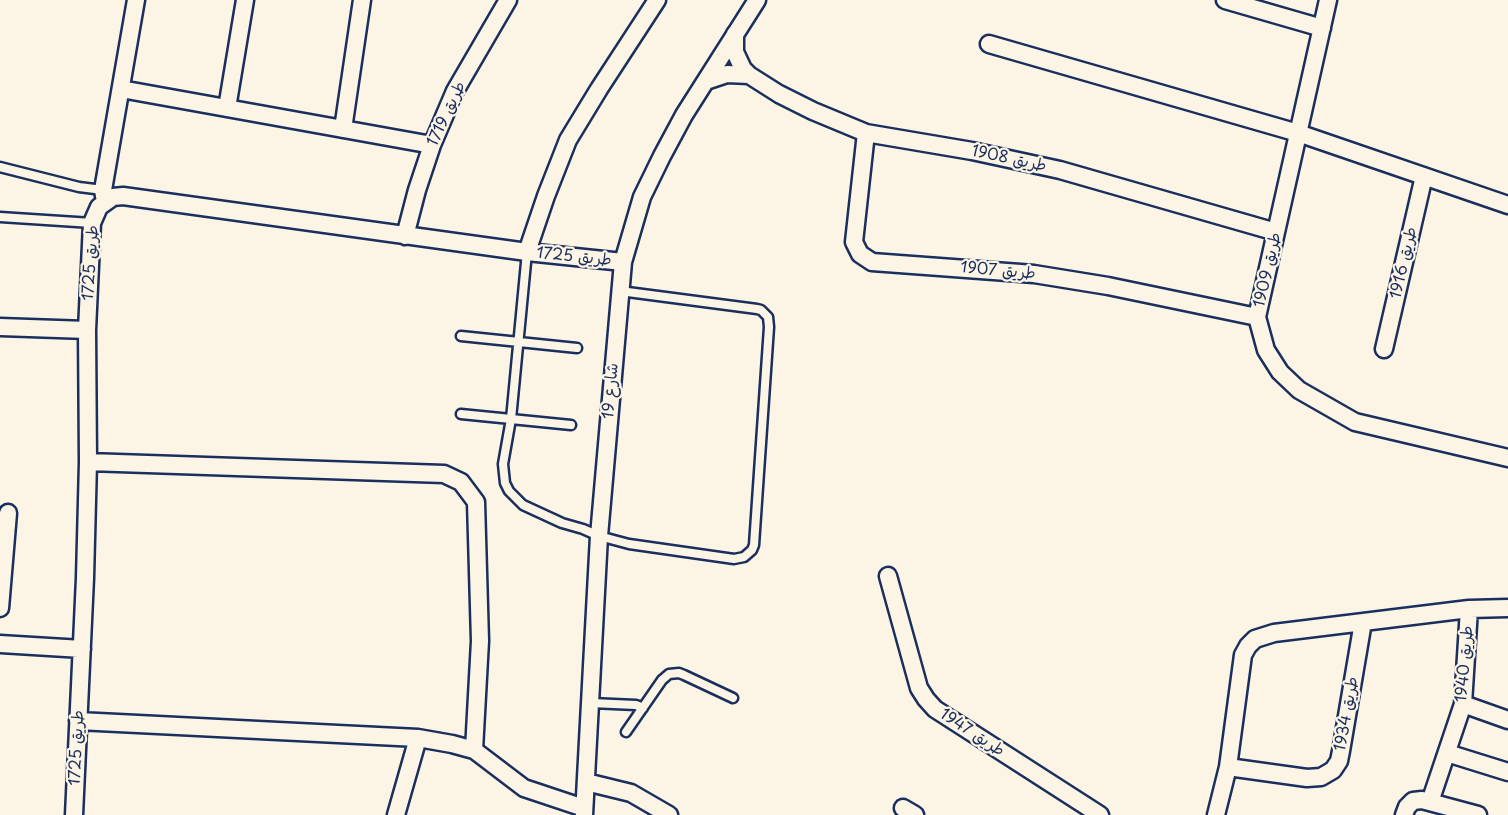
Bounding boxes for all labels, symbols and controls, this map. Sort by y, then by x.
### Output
street label: طريق 1719 [424,79,470,149]
street label: طريق 1908 [970,142,1048,176]
street label: طريق 1725 [79,225,103,301]
street label: طريق 1916 [1386,225,1422,301]
street label: طريق 1909 [1250,231,1286,309]
street label: طريق 1725 [535,243,613,271]
street label: طريق 1907 [960,258,1036,284]
street label: شارع 19 [599,362,623,420]
street label: طريق 1940 [1452,625,1478,703]
street label: طريق 1934 [1331,675,1363,753]
street label: طريق 1947 [936,705,1008,761]
street label: طريق 1725 [65,710,89,786]

